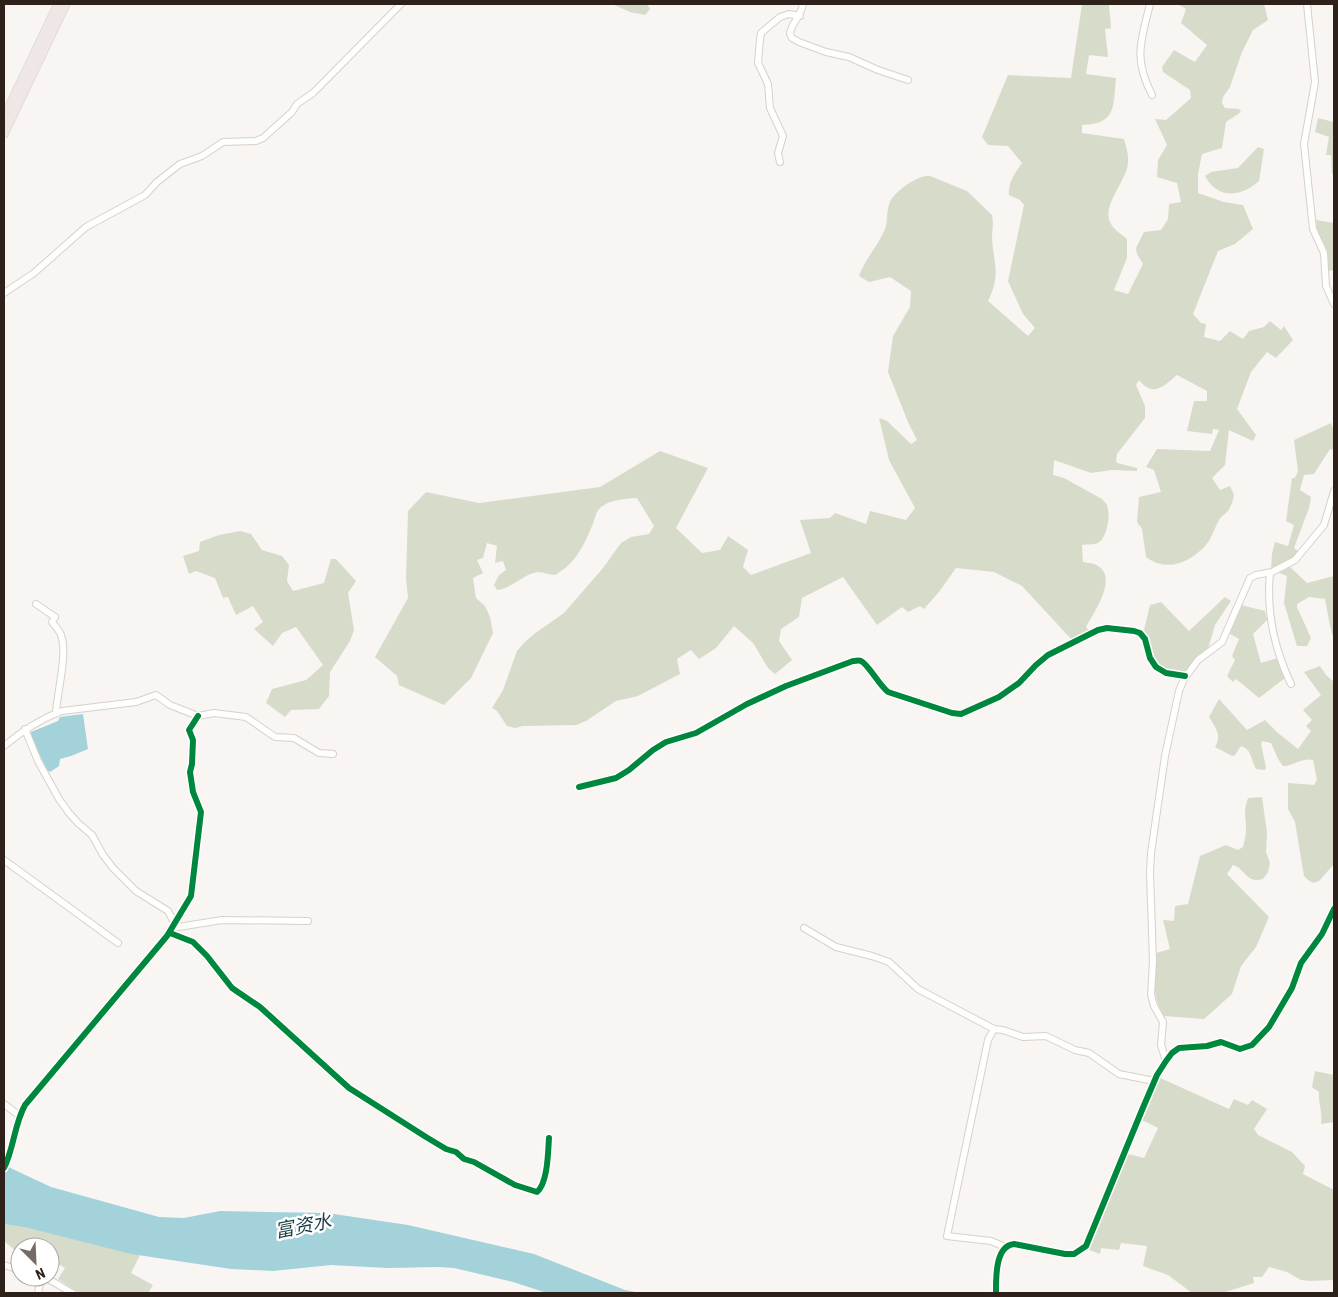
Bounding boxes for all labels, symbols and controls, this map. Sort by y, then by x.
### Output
water label: 富资水 [273,1209,334,1243]
north arrow [10,1237,60,1287]
text: N [33,1265,47,1283]

